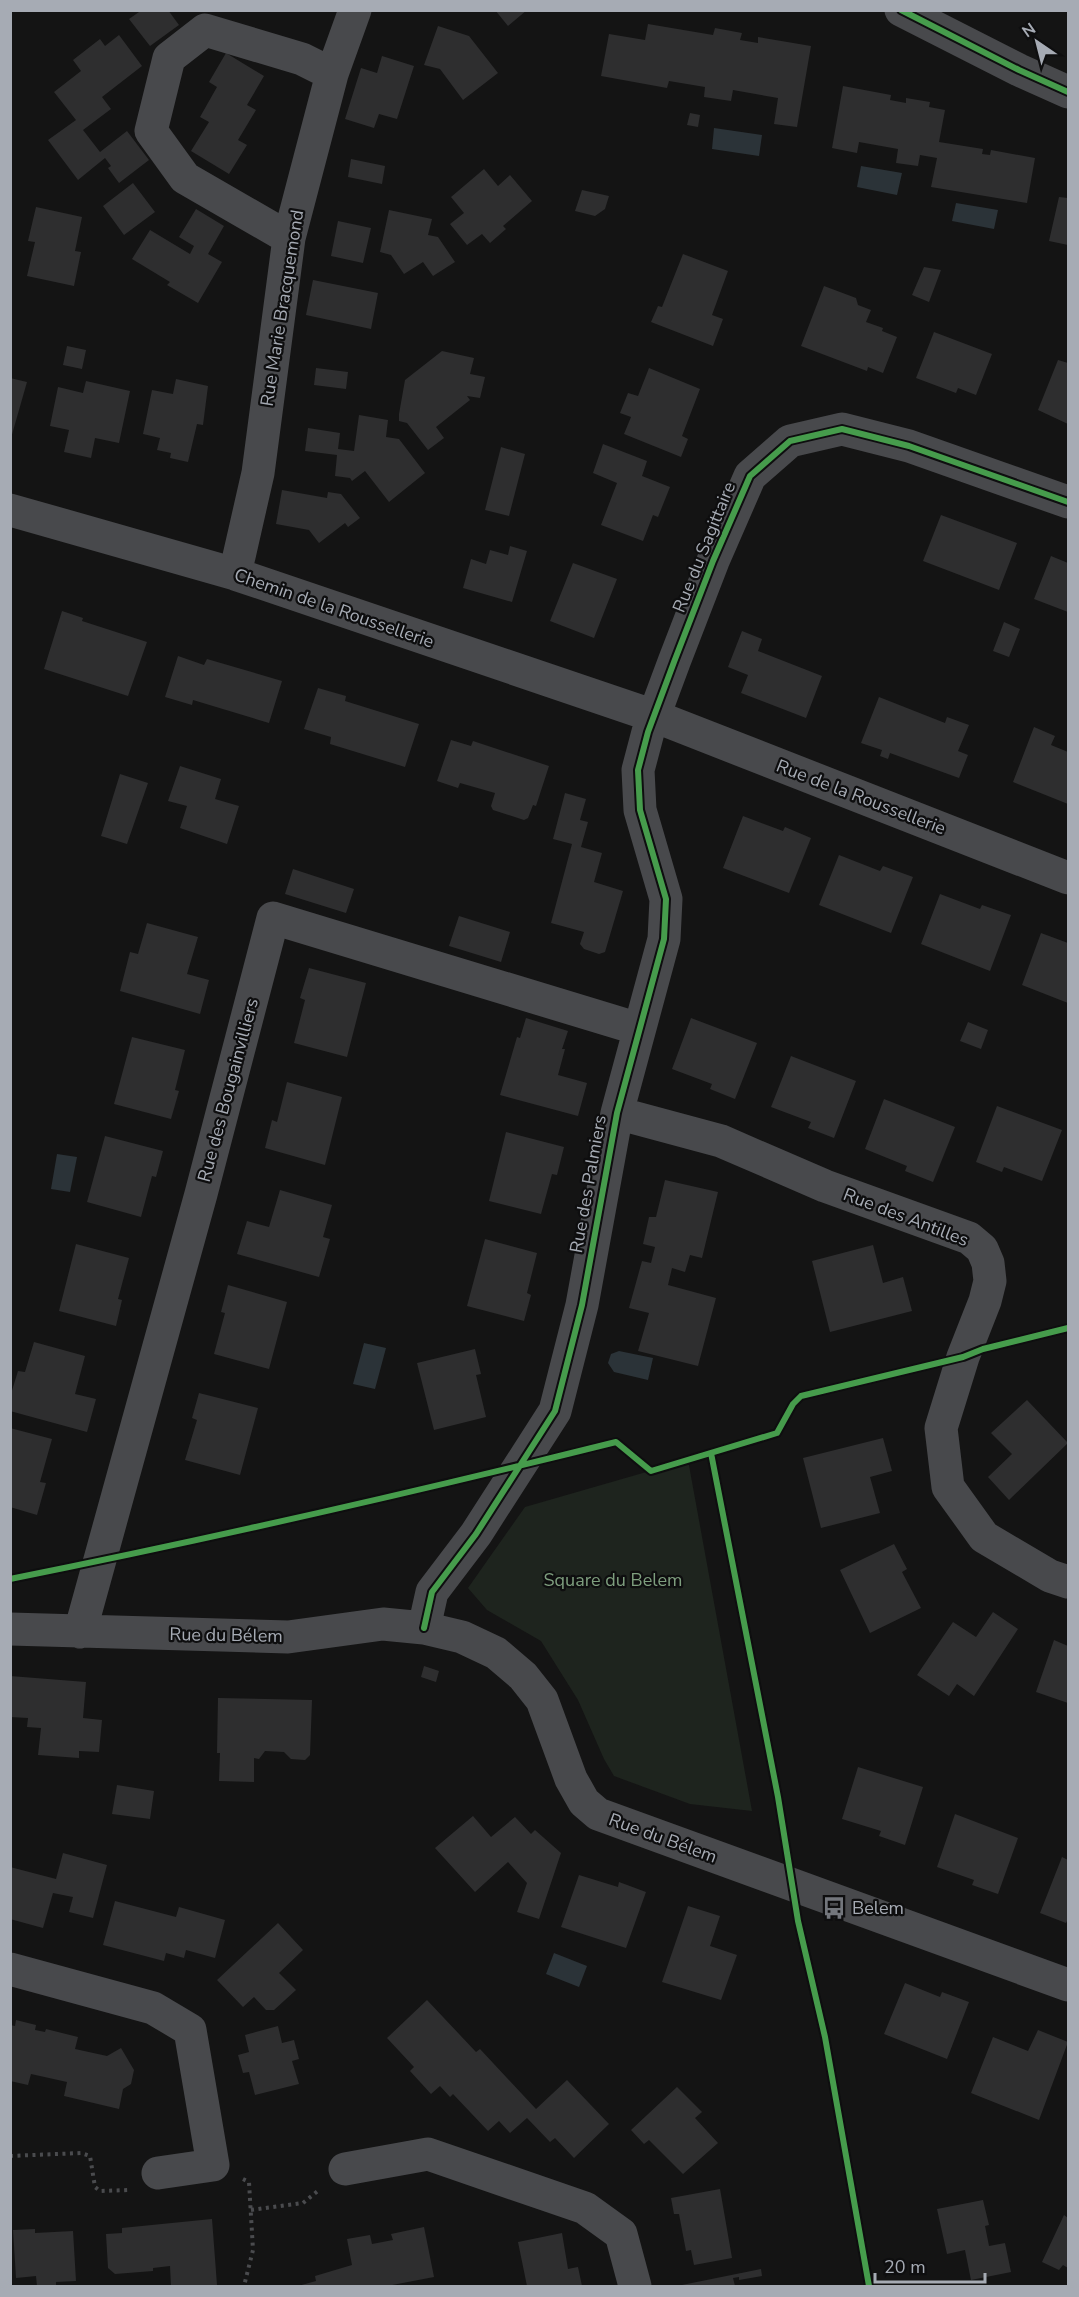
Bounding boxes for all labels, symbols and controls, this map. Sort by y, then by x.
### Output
north arrow [1007,12,1067,72]
text: N [1018,18,1040,43]
street label: Rue Marie Bracquemond [255,208,309,408]
street label: Rue du Sagittaire [667,478,741,616]
street label: Chemin de la Roussellerie [231,563,437,653]
street label: Rue de la Roussellerie [773,754,949,840]
street label: Rue des Bougainvilliers [192,996,264,1184]
street label: Rue des Palmiers [564,1113,612,1255]
street label: Rue des Antilles [840,1182,972,1252]
park label: Square du Belem [544,1568,682,1592]
street label: Rue du Bélem [169,1622,283,1648]
street label: Rue du Bélem [606,1807,720,1869]
bus stop icon: Belem [821,1895,847,1921]
place label: Belem [852,1896,904,1920]
scale bar [875,2246,984,2284]
text: 20 m [884,2255,926,2279]

